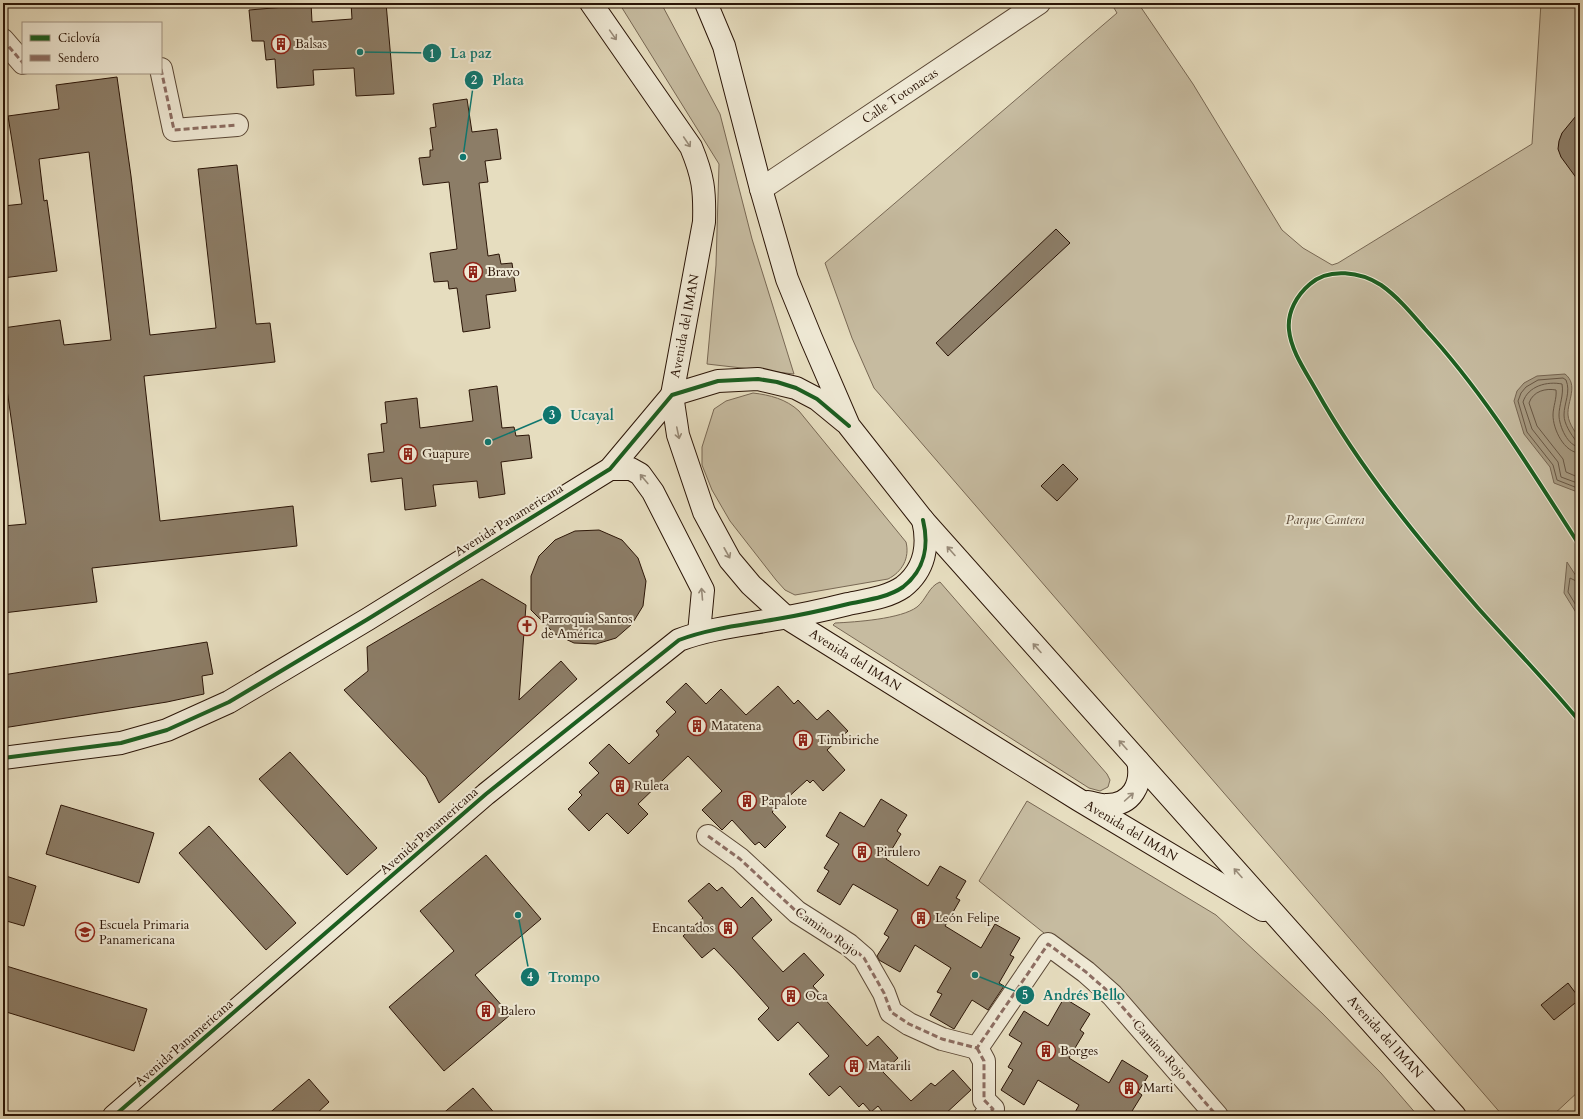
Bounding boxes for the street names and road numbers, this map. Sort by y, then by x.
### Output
street label: Calle Totonacas [858,64,942,128]
street label: Avenida del IMAN [666,273,704,379]
street label: Avenida Panamericana [451,479,567,561]
street label: Avenida del IMAN [806,624,904,696]
street label: Avenida Panamericana [376,783,482,879]
street label: Avenida del IMAN [1081,796,1181,866]
street label: Camino Rojo [791,903,863,961]
street label: Avenida del IMAN [1343,992,1427,1082]
street label: Avenida Panamericana [131,995,237,1091]
street label: Camino Rojo [1128,1016,1192,1084]

